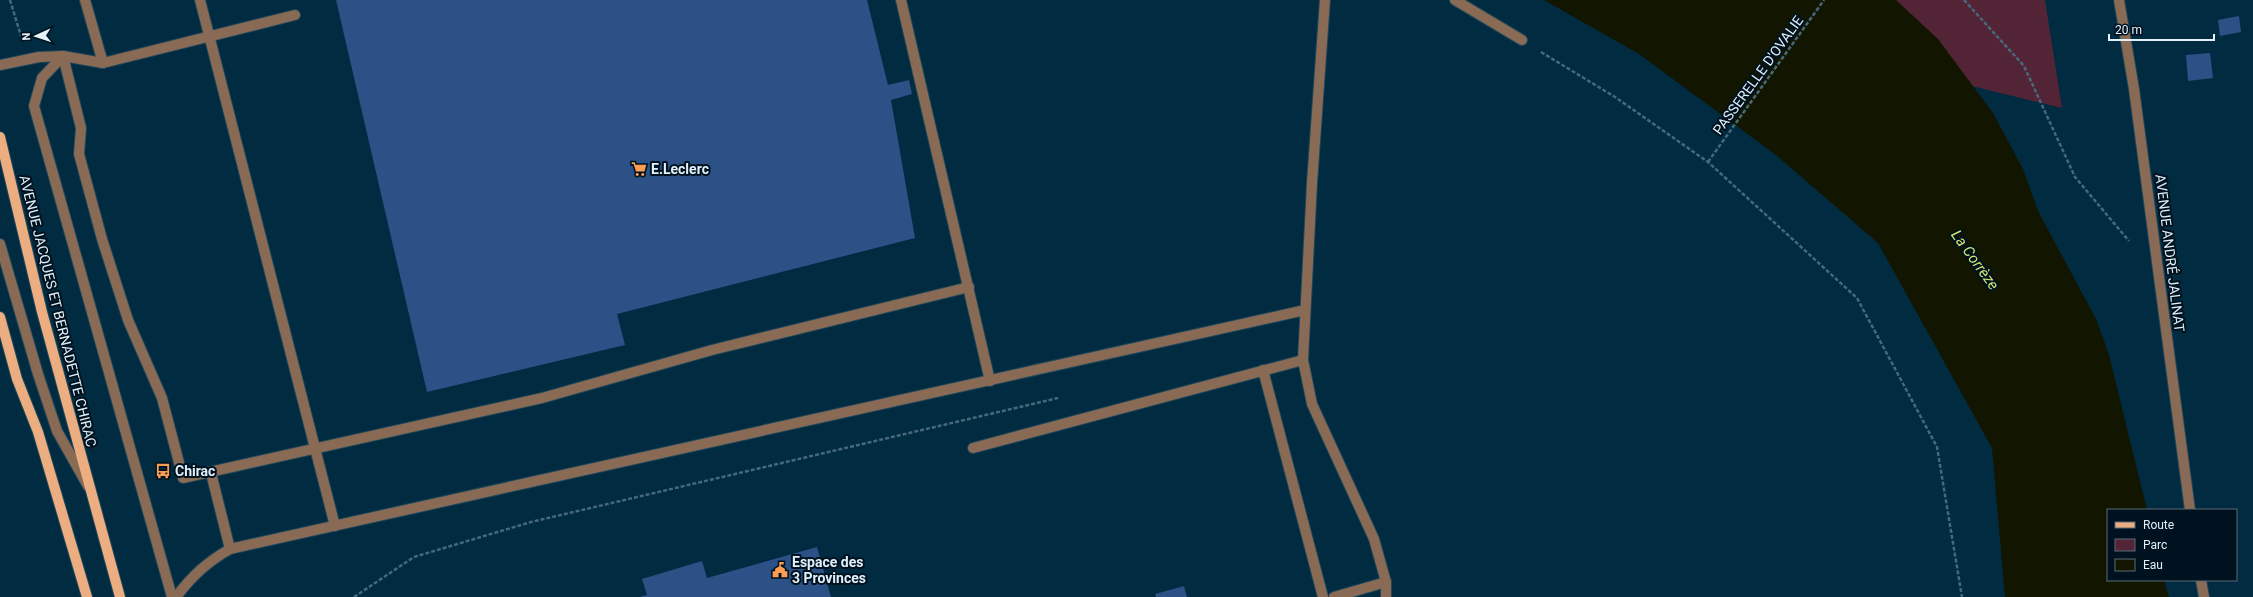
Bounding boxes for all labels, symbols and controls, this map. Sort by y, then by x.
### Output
street label: PASSERELLE D'OVALIE [1710,13,1806,137]
north arrow [16,16,56,56]
scale bar [2109,16,2214,42]
text: 20 m [2115,23,2142,37]
text: N [20,32,33,41]
supermarket icon: E.Leclerc [630,160,648,178]
place label: E.Leclerc [651,161,709,177]
street label: AVENUE JACQUES ET BERNADETTE CHIRAC [16,173,100,449]
street label: AVENUE ANDRÉ JALINAT [2152,173,2189,334]
water label: La Corrèze [1947,227,2003,294]
bus stop icon: Chirac [154,462,172,480]
place label: Chirac [175,463,215,479]
legend [2107,509,2237,581]
text: Route [2143,518,2174,532]
text: Parc [2143,538,2167,552]
place label: Espace des 3 Provinces [792,554,866,586]
text: Eau [2143,558,2163,572]
public building icon: Espace des 3 Provinces [771,561,789,579]

